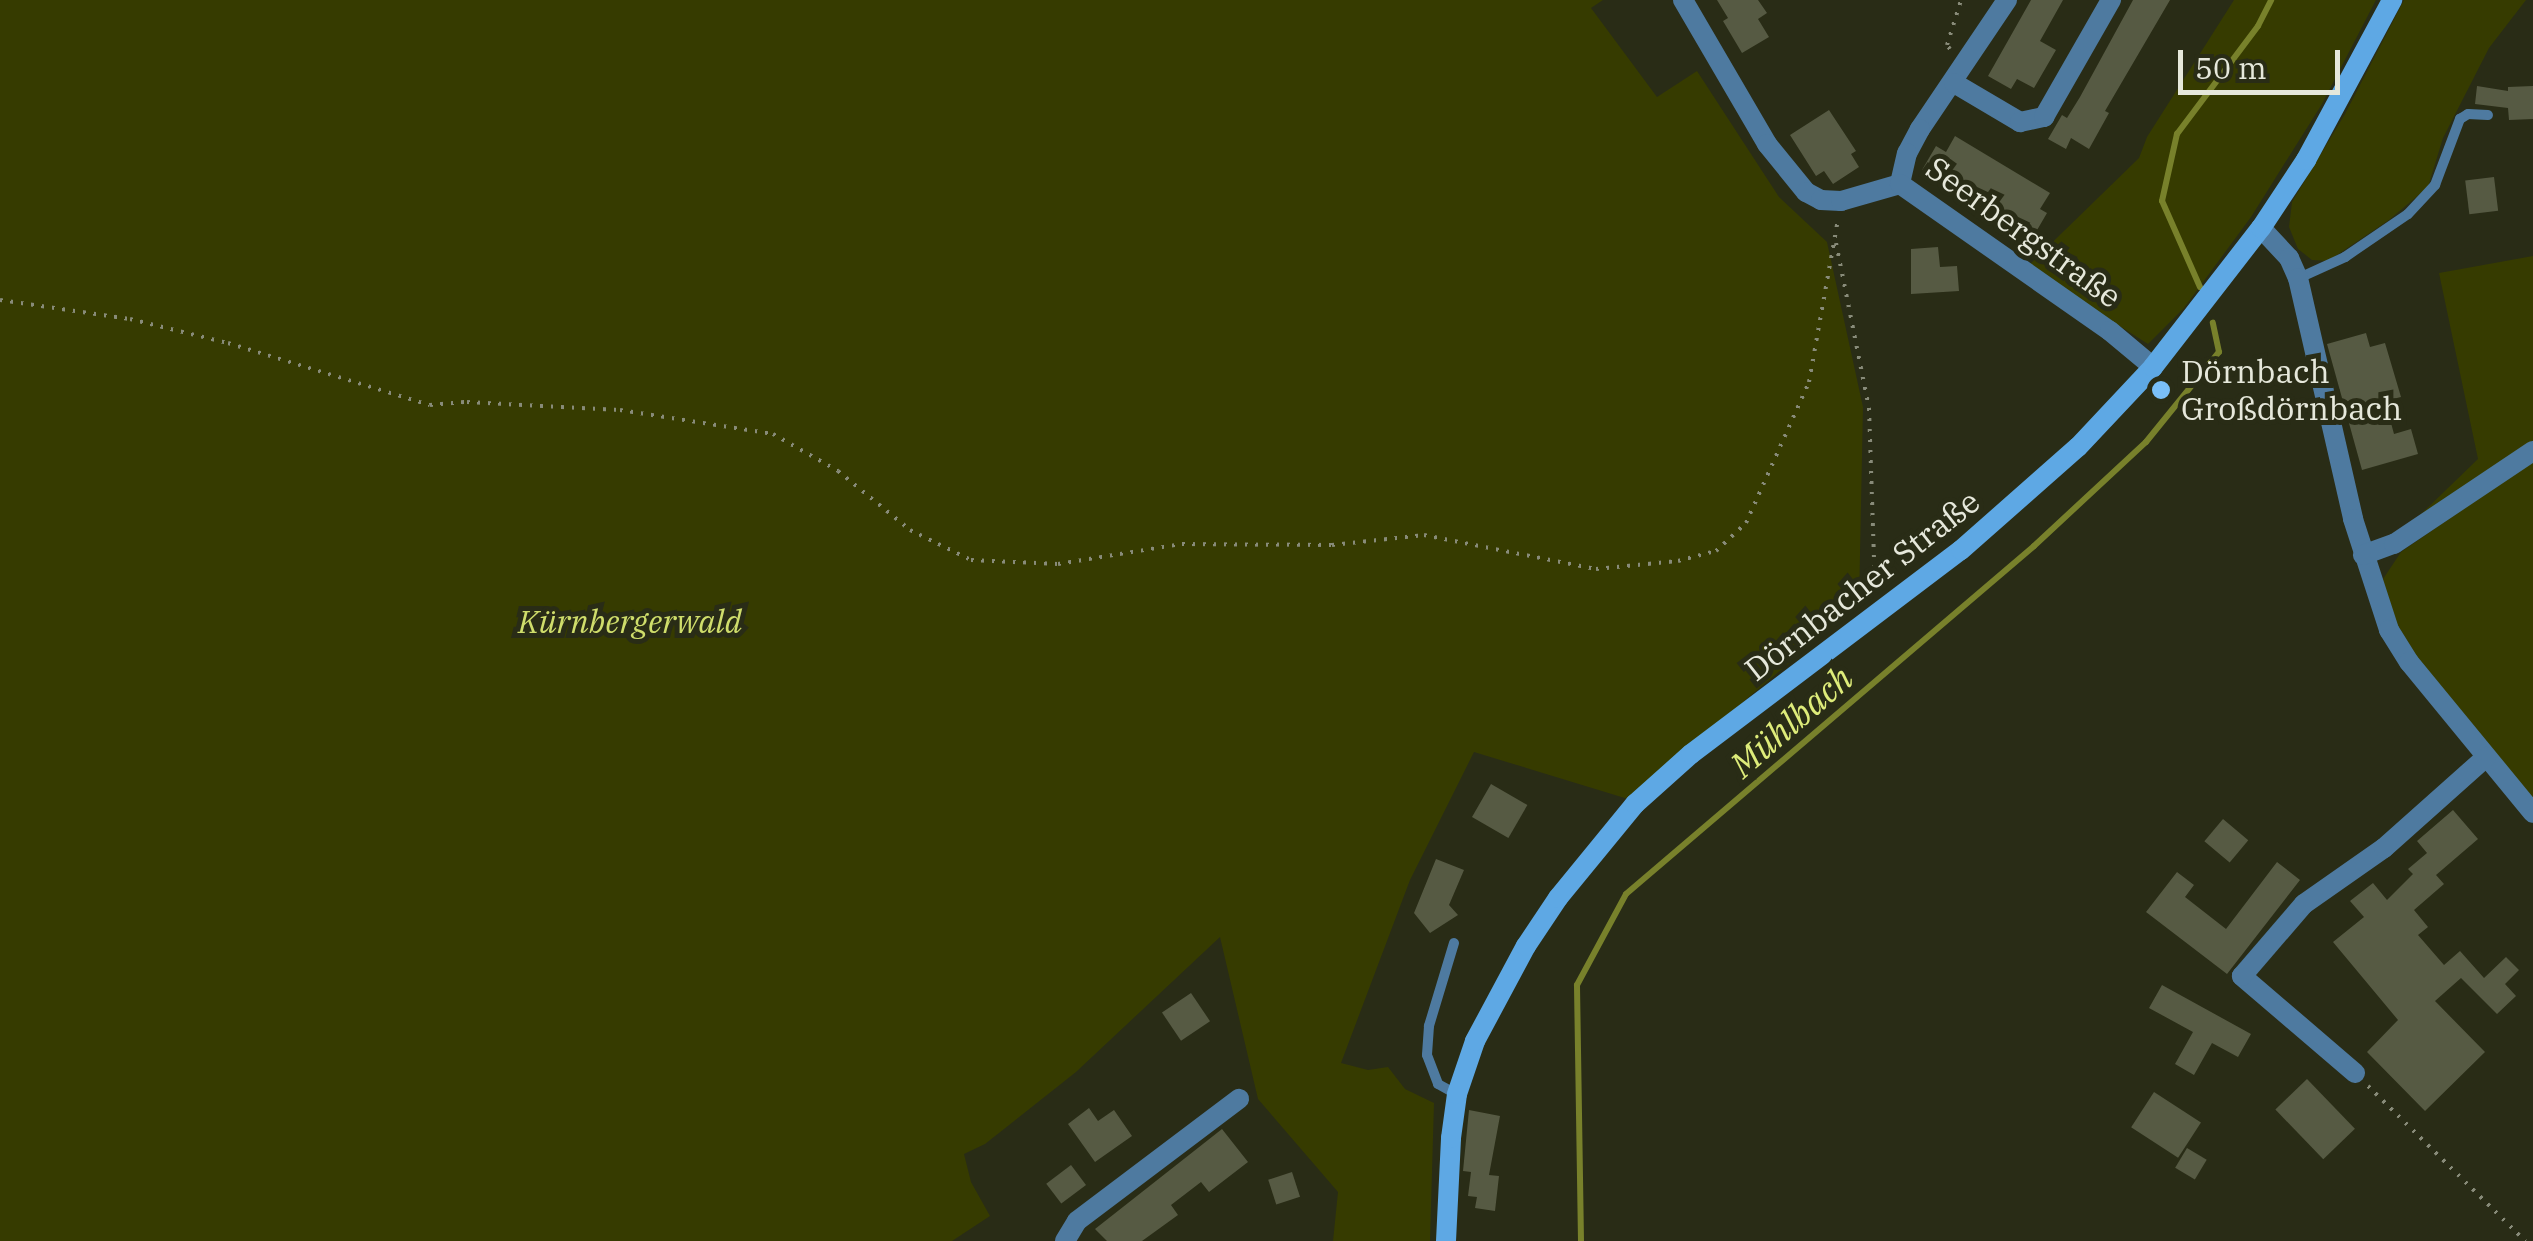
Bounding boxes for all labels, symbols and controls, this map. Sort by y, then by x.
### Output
scale bar [2183,30,2346,92]
text: 50 m [2195,48,2267,87]
street label: Seerbergstraße [1919,148,2129,316]
place label: Dörnbach Großdörnbach [2181,353,2402,428]
marker: Dörnbach Großdörnbach [2150,379,2172,401]
street label: Dörnbacher Straße [1737,482,1987,688]
park label: Kürnbergerwald [518,602,742,640]
water label: Mühlbach [1721,656,1861,786]

